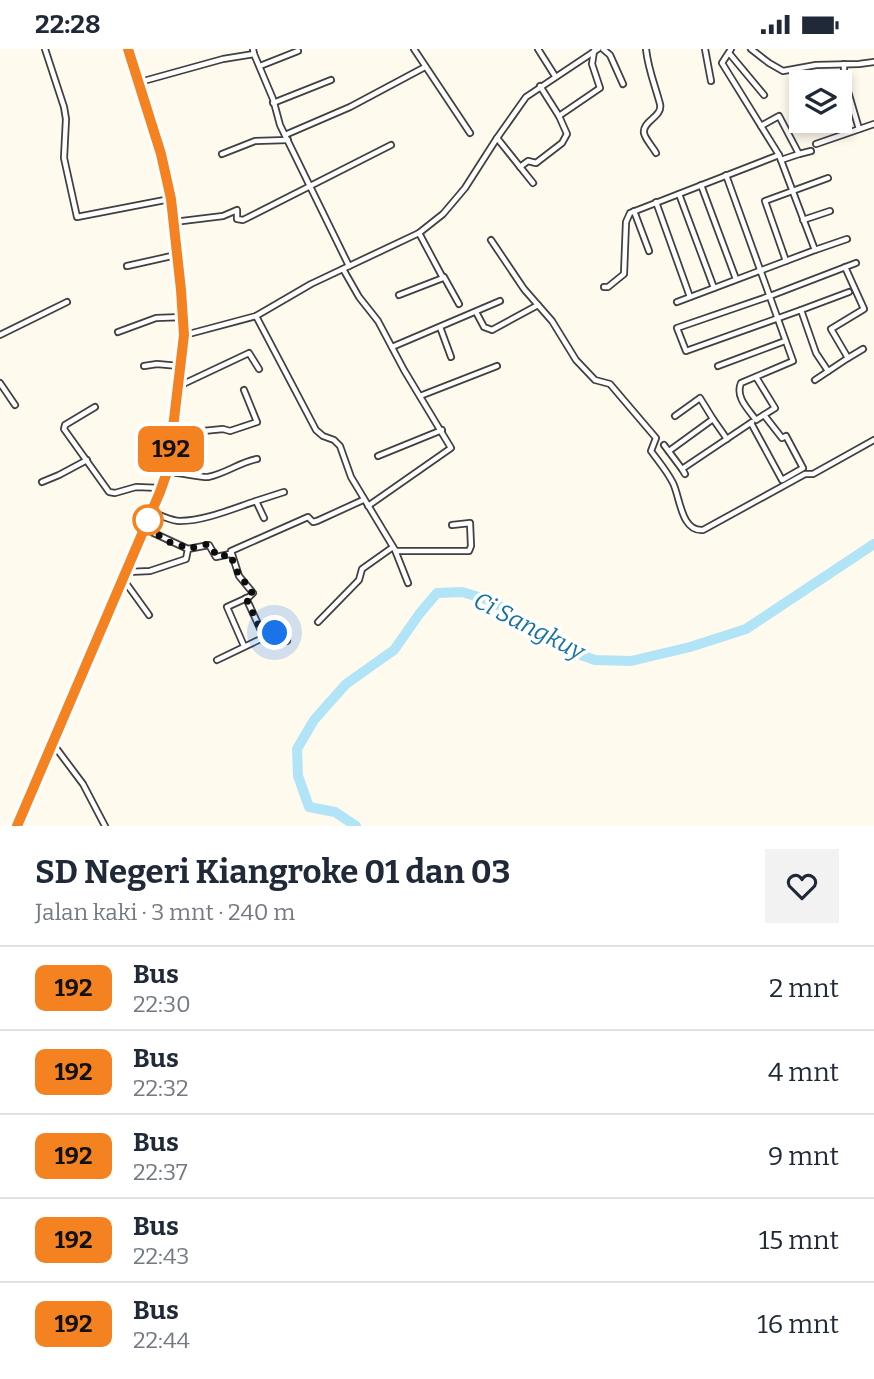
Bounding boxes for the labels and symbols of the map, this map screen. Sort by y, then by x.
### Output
line badge: 192 [131,426,211,472]
unlabelled marker [133,505,163,535]
water label: Ci Sangkuy [469,586,591,667]
your location [257,615,292,650]

